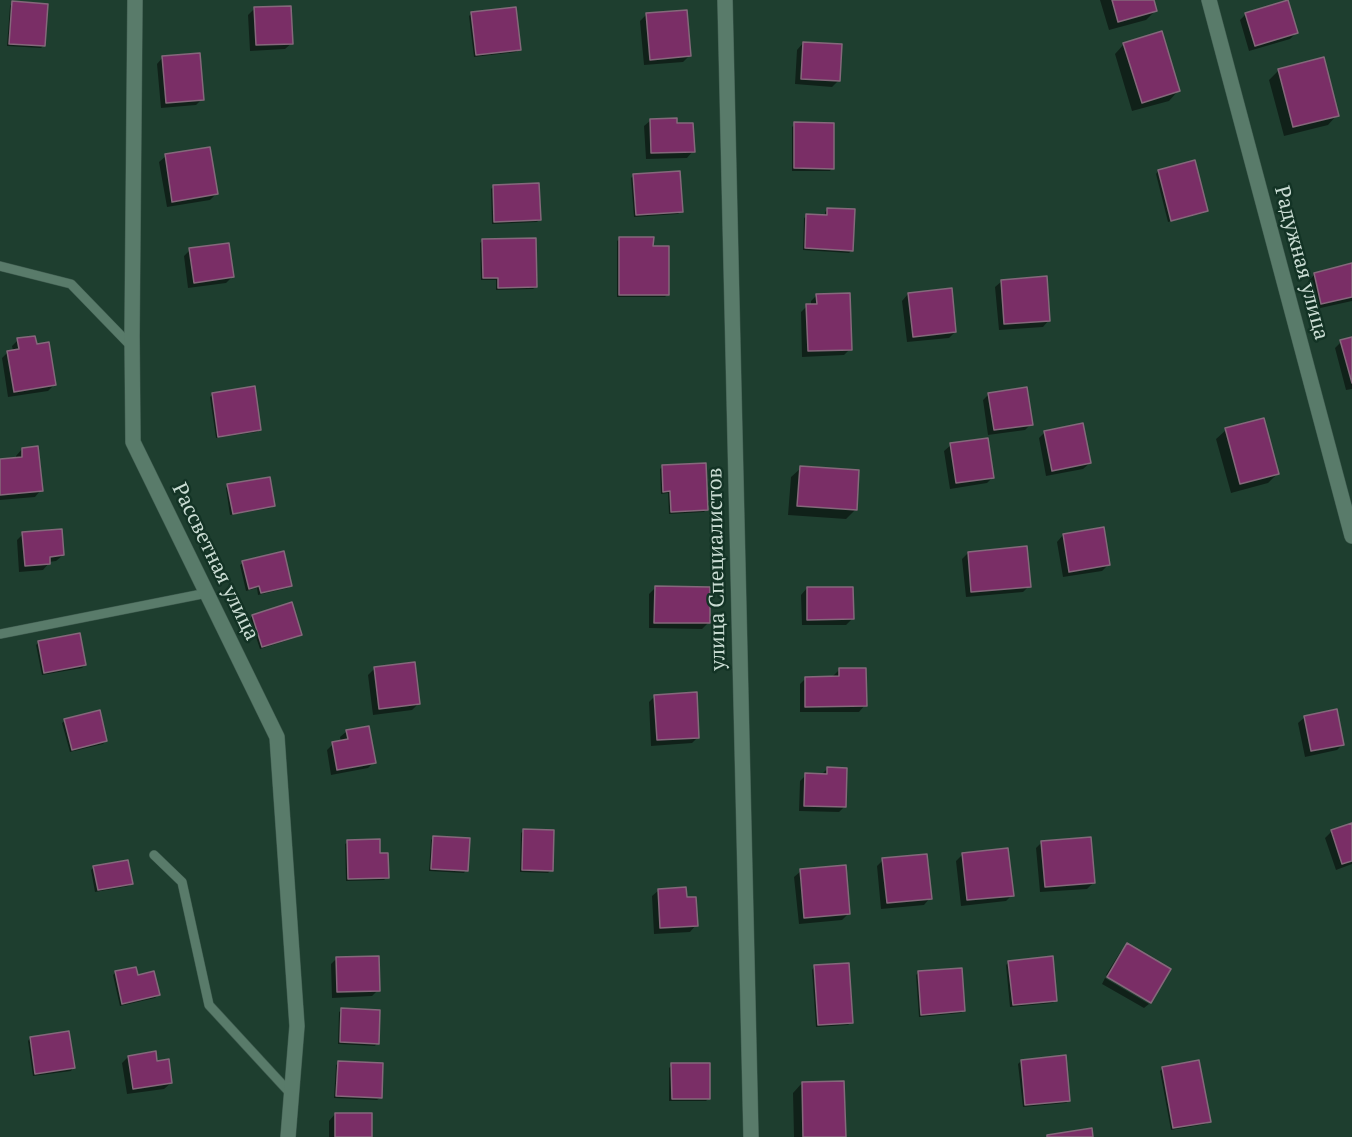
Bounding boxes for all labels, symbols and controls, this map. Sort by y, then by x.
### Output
street label: Радужная улица [1268,183,1334,343]
street label: улица Специалистов [703,467,731,671]
street label: Рассветная улица [166,479,264,645]

